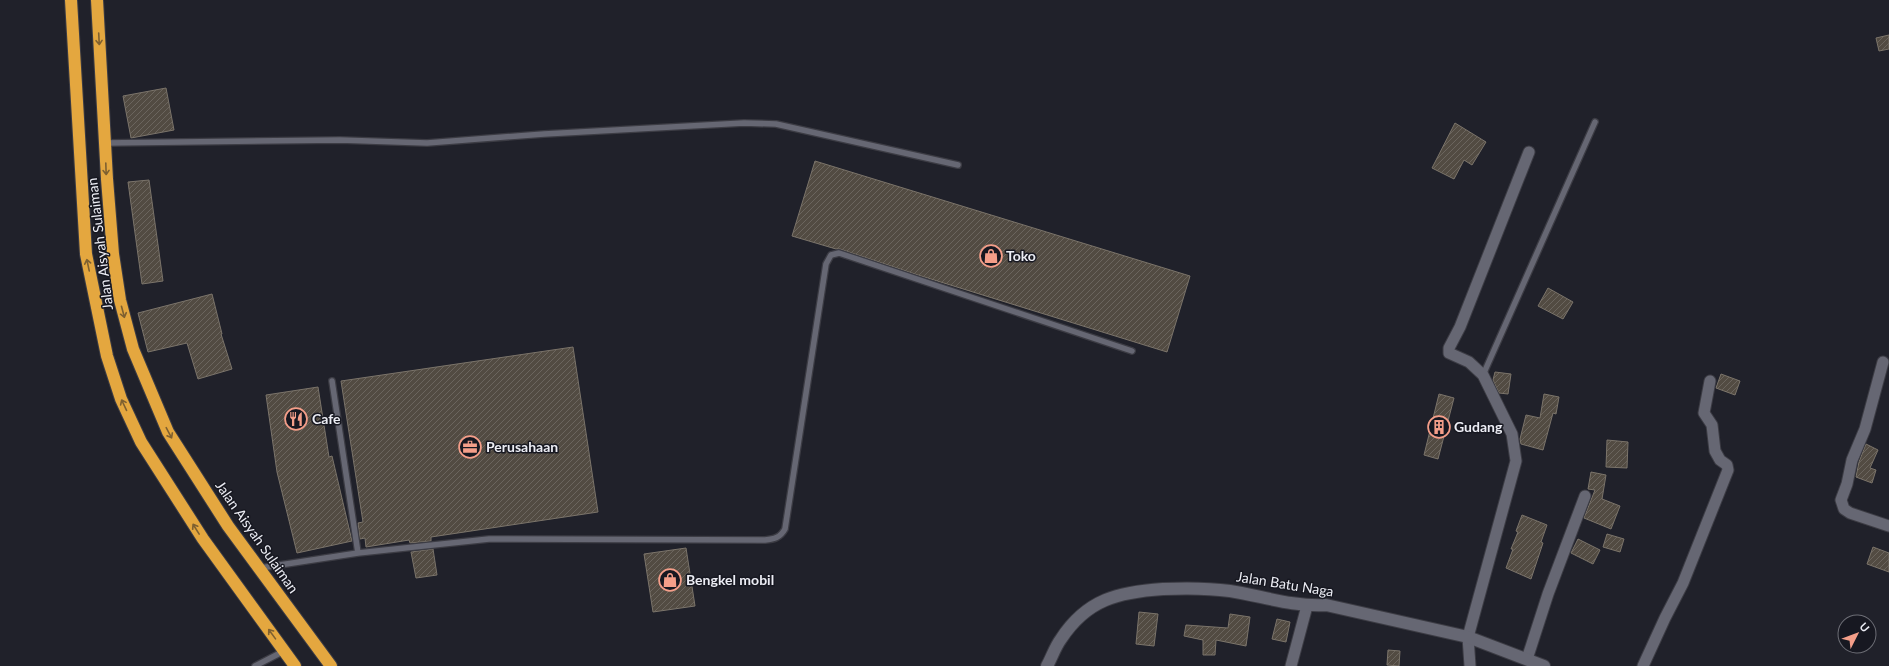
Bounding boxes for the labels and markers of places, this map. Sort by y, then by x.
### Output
shop icon: Toko [978,243,1004,269]
place label: Toko [1006,247,1036,264]
restaurant icon: Cafe [283,406,309,432]
place label: Cafe [312,410,341,427]
building icon: Gudang [1426,414,1452,440]
place label: Gudang [1454,418,1503,435]
office icon: Perusahaan [457,434,483,460]
place label: Perusahaan [486,438,558,455]
shop icon: Bengkel mobil [657,567,683,593]
place label: Bengkel mobil [686,571,774,588]

